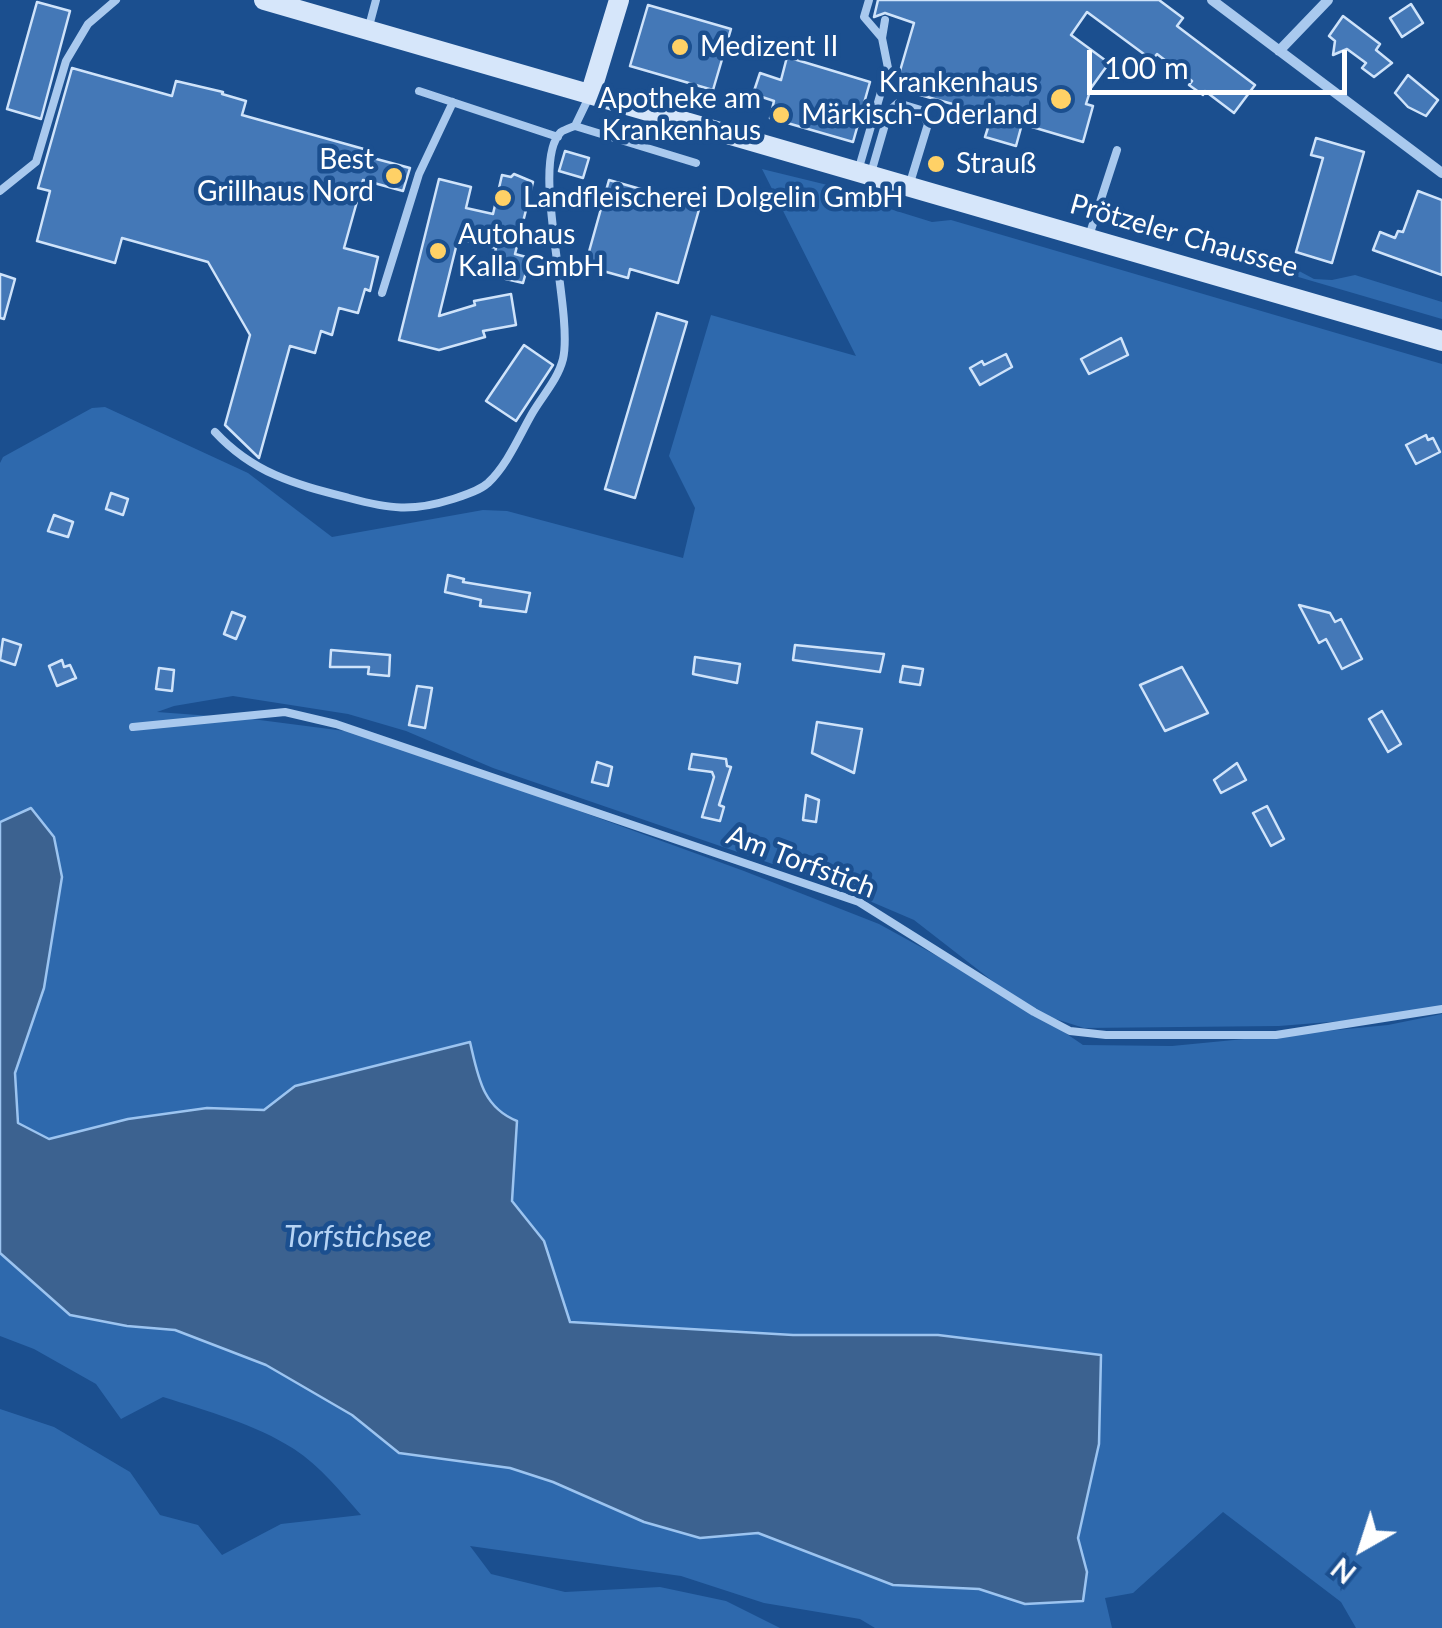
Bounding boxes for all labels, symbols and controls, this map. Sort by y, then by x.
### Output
place label: Medizent II [700,30,838,64]
scale bar [1092,30,1352,92]
marker: Medizent II [669,36,691,58]
text: 100 m [1104,49,1189,85]
place label: Krankenhaus Märkisch-Oderland [801,66,1038,132]
place label: Apotheke am Krankenhaus [598,82,761,148]
marker: Krankenhaus Märkisch-Oderland [1048,86,1074,112]
marker: Apotheke am Krankenhaus [770,104,792,126]
place label: Best Grillhaus Nord [197,143,374,209]
place label: Strauß [956,147,1036,181]
marker: Strauß [925,153,947,175]
marker: Best Grillhaus Nord [383,165,405,187]
place label: Landfleischerei Dolgelin GmbH [523,181,904,215]
marker: Landfleischerei Dolgelin GmbH [492,187,514,209]
street label: Prötzeler Chaussee [1066,187,1302,285]
place label: Autohaus Kalla GmbH [458,218,605,284]
marker: Autohaus Kalla GmbH [427,240,449,262]
street label: Am Torfstich [722,818,880,906]
water label: Torfstichsee [284,1219,432,1255]
north arrow [1312,1498,1412,1598]
text: N [1324,1551,1362,1591]

